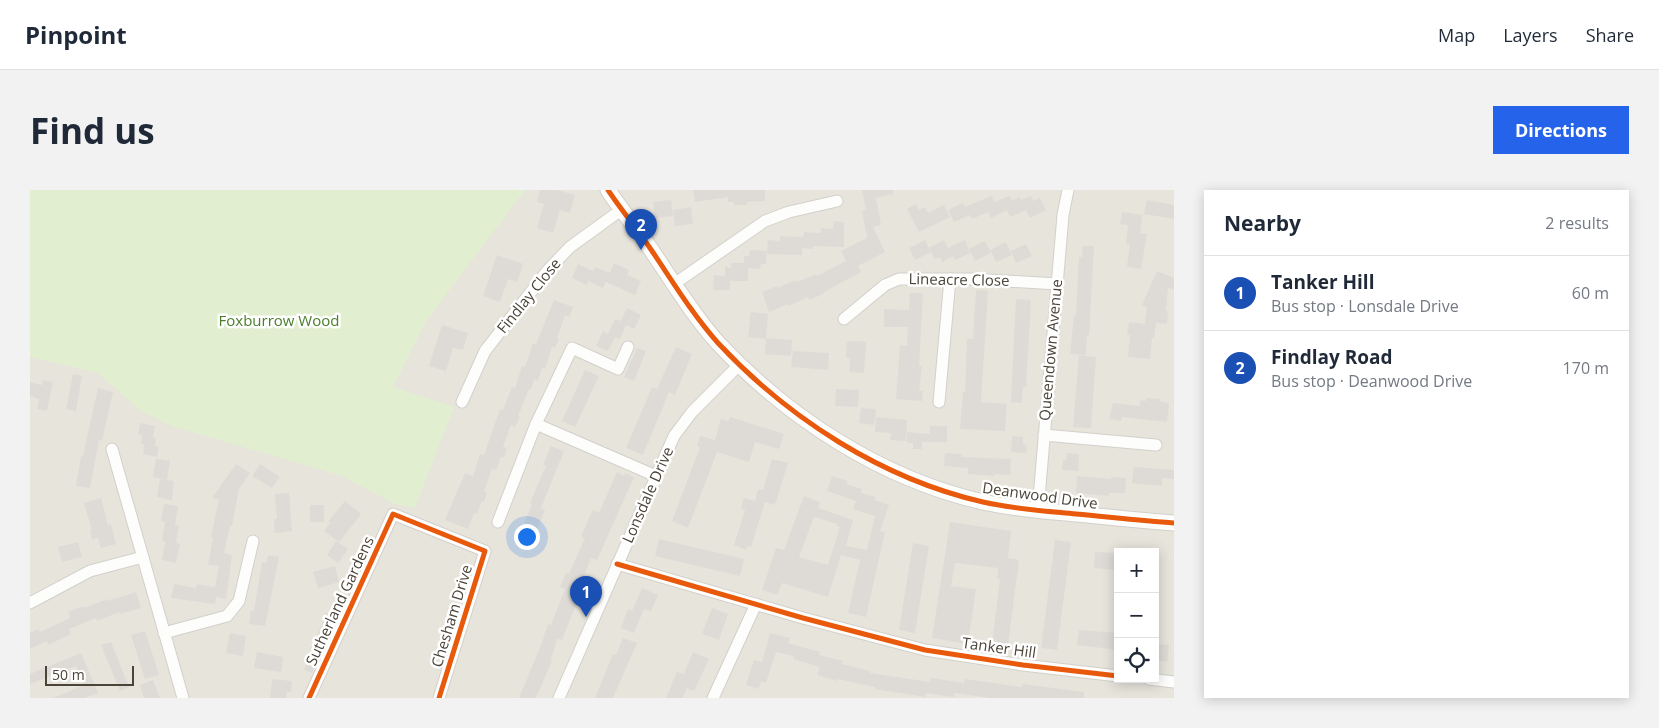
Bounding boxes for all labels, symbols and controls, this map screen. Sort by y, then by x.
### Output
text: Pinpoint [25,18,127,51]
text: Map [1438,23,1475,47]
text: Layers [1503,23,1558,47]
text: Share [1586,23,1634,47]
button: Directions [1493,106,1629,154]
text: Find us [30,107,155,154]
pin: 2 [625,209,657,250]
text: Nearby [1224,209,1301,237]
text: 2 results [1545,212,1609,234]
street label: Findlay Close [492,254,565,337]
street label: Lineacre Close [908,268,1010,290]
text: Tanker Hill [1271,269,1374,295]
street label: Queendown Avenue [1034,278,1066,422]
text: 1 [1235,282,1245,304]
text: 60 m [1572,282,1609,304]
text: Bus stop · Lonsdale Drive [1271,295,1459,317]
park label: Foxburrow Wood [219,310,339,330]
text: Findlay Road [1271,344,1393,370]
text: 2 [1235,357,1245,379]
text: 170 m [1563,357,1609,379]
text: Bus stop · Deanwood Drive [1271,370,1472,392]
street label: Lonsdale Drive [617,443,677,546]
street label: Deanwood Drive [981,477,1099,513]
your location [514,524,540,550]
street label: Sutherland Gardens [300,533,378,668]
map controls [1114,548,1159,683]
button: + [1114,548,1159,593]
street label: Chesham Drive [426,562,476,669]
pin: 1 [570,576,602,617]
button: − [1114,593,1159,638]
street label: Tanker Hill [961,632,1037,662]
button: locate [1114,638,1159,683]
scale bar [45,663,134,686]
text: 50 m [52,665,85,684]

